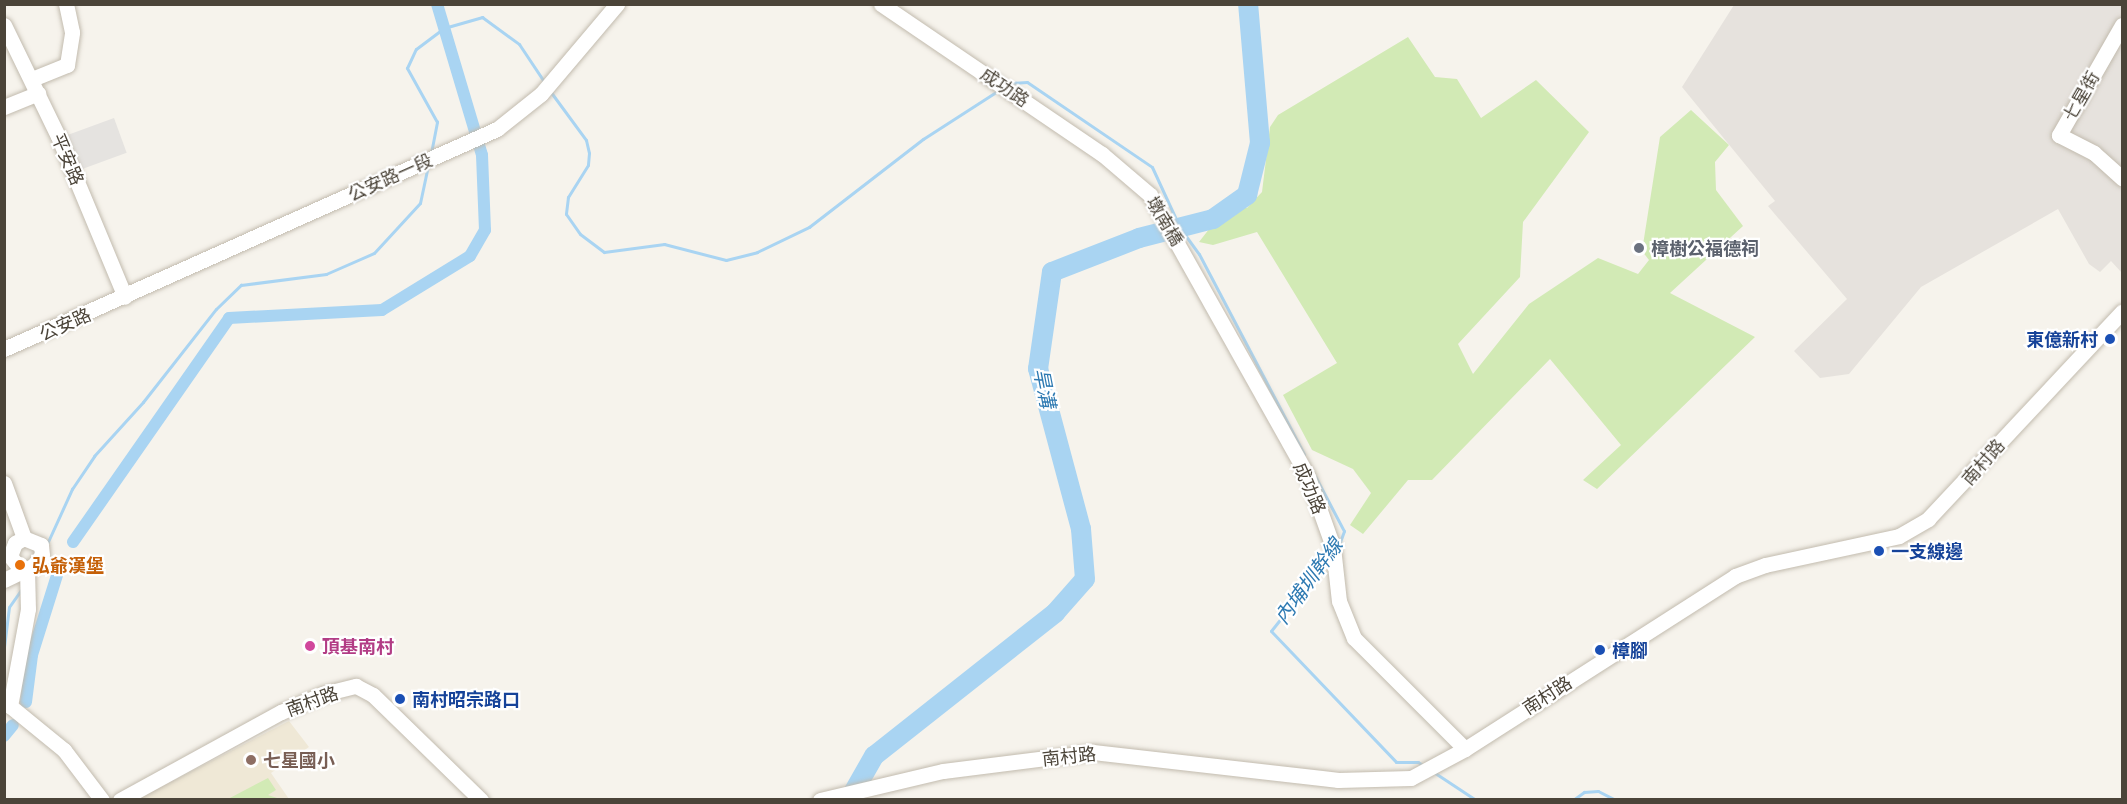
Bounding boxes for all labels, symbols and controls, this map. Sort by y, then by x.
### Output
street label: 成功路 [977,63,1033,111]
street label: 七星街 [2058,67,2104,125]
street label: 平安路 [48,130,88,188]
street label: 公安路一段 [344,149,436,205]
street label: 墩南橋 [1142,192,1188,250]
place label: 樟樹公福德祠 [1651,237,1759,259]
marker: 樟樹公福德祠 [1632,241,1646,255]
street label: 公安路 [36,303,94,345]
place label: 東億新村 [2026,328,2098,350]
marker: 東億新村 [2103,332,2117,346]
water label: 旱溝 [1029,366,1061,410]
street label: 南村路 [1957,435,2009,489]
street label: 成功路 [1290,459,1330,517]
water label: 內埔圳幹線 [1269,533,1347,629]
place label: 一支線邊 [1891,540,1963,562]
marker: 一支線邊 [1872,544,1886,558]
place label: 弘爺漢堡 [32,554,104,576]
marker: 弘爺漢堡 [13,558,27,572]
place label: 頂基南村 [322,635,394,657]
marker: 頂基南村 [303,639,317,653]
place label: 樟腳 [1612,639,1648,661]
marker: 樟腳 [1593,643,1607,657]
street label: 南村路 [1518,671,1576,719]
street label: 南村路 [283,682,341,720]
place label: 南村昭宗路口 [412,688,520,710]
marker: 南村昭宗路口 [393,692,407,706]
street label: 南村路 [1041,742,1097,770]
place label: 七星國小 [263,749,335,771]
marker: 七星國小 [244,753,258,767]

